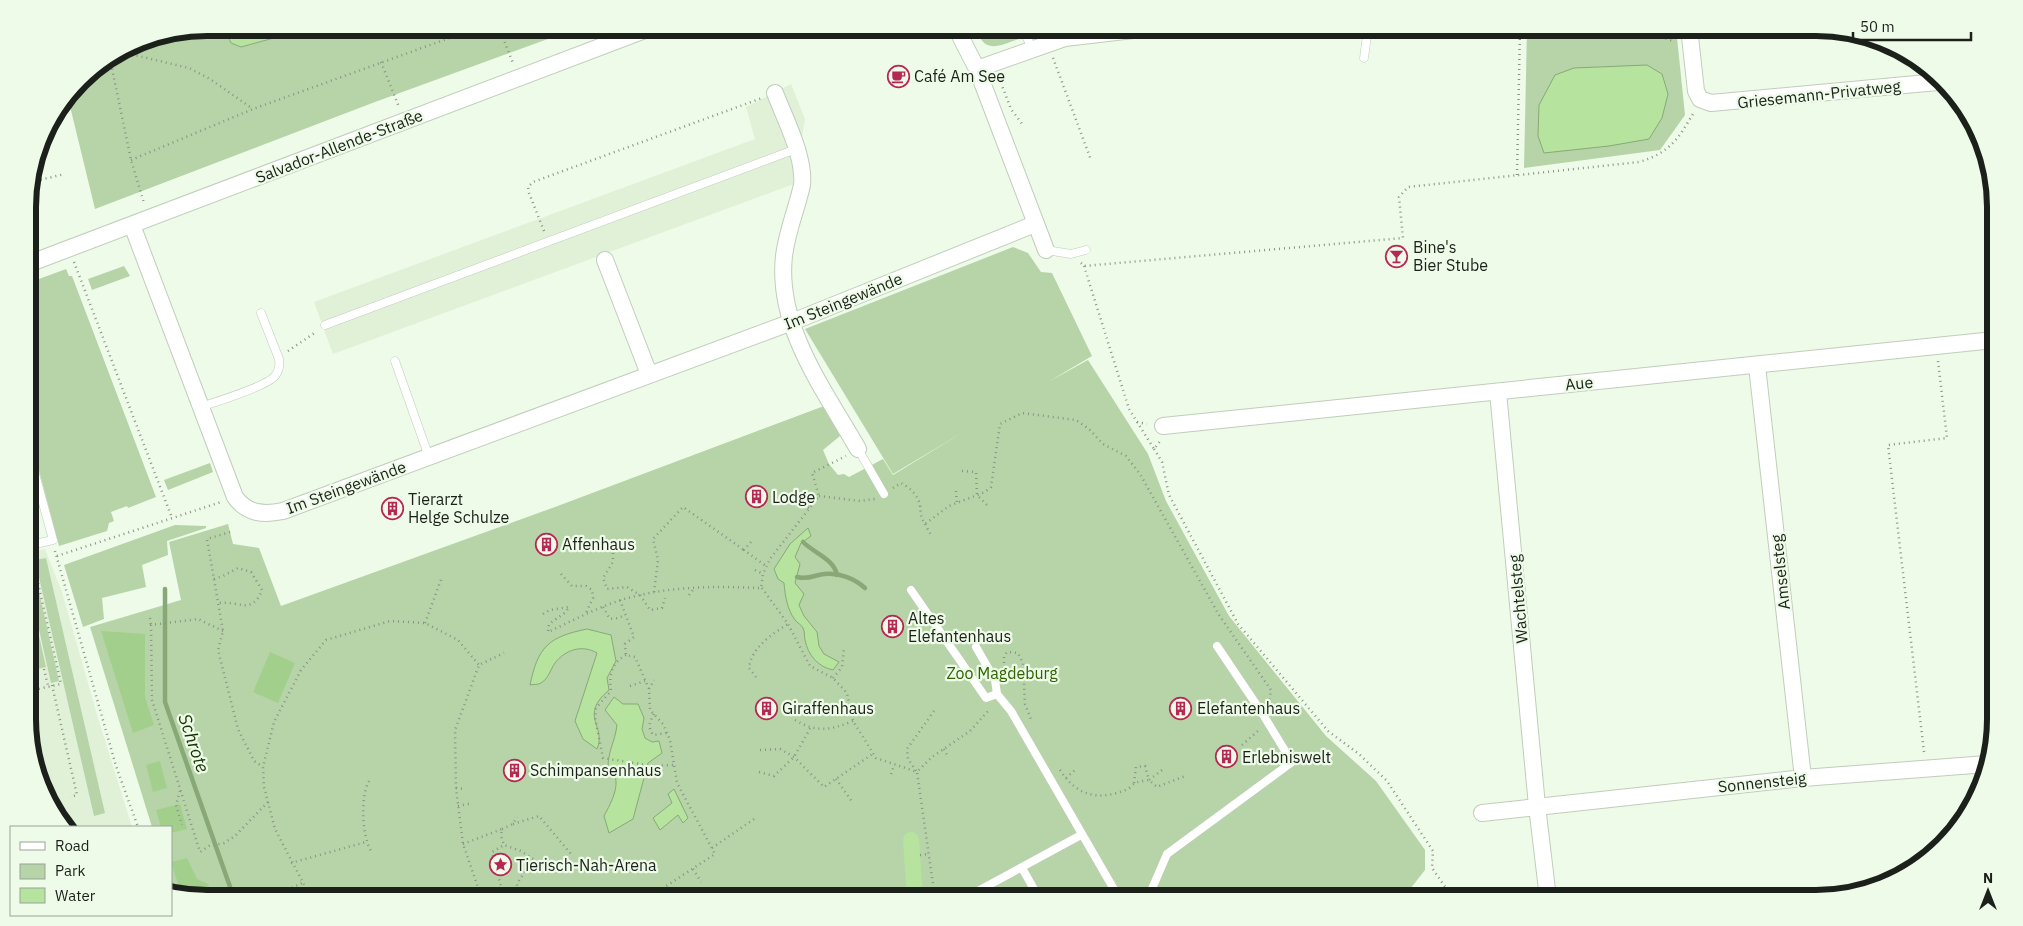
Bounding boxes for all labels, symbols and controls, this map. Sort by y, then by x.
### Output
scale bar [1853,10,1970,42]
text: 50 m [1860,17,1895,36]
cafe icon: Café Am See [886,64,910,88]
place label: Café Am See [914,66,1005,86]
street label: Griesemann-Privatweg [1736,75,1902,113]
street label: Salvador-Allende-Straße [253,105,426,187]
place label: Bine's Bier Stube [1413,237,1488,275]
bar icon: Bine's Bier Stube [1385,244,1409,268]
street label: Im Steingewände [781,268,905,334]
street label: Aue [1564,372,1594,394]
street label: Im Steingewände [283,456,409,518]
building icon: Lodge [744,485,768,509]
place label: Lodge [772,487,815,507]
place label: Tierarzt Helge Schulze [408,489,509,527]
building icon: Tierarzt Helge Schulze [380,496,404,520]
building icon: Affenhaus [534,532,558,556]
street label: Amselsteg [1766,533,1794,611]
place label: Affenhaus [562,534,635,554]
street label: Wachtelsteg [1504,553,1532,644]
place label: Altes Elefantenhaus [908,608,1011,646]
building icon: Altes Elefantenhaus [880,615,904,639]
park label: Zoo Magdeburg [946,663,1058,683]
building icon: Giraffenhaus [754,696,778,720]
building icon: Elefantenhaus [1169,696,1193,720]
place label: Giraffenhaus [782,698,874,718]
place label: Elefantenhaus [1197,698,1300,718]
water label: Schrote [173,711,215,775]
building icon: Erlebniswelt [1214,745,1238,769]
place label: Erlebniswelt [1242,747,1331,767]
building icon: Schimpansenhaus [502,758,526,782]
place label: Schimpansenhaus [530,760,662,780]
street label: Sonnensteig [1717,767,1808,797]
legend [10,826,172,916]
text: Road [55,836,90,855]
place icon: Tierisch-Nah-Arena [488,853,512,877]
place label: Tierisch-Nah-Arena [516,855,657,875]
text: Park [55,861,85,880]
north arrow [1963,866,2013,916]
text: N [1983,869,1993,887]
text: Water [55,886,96,905]

